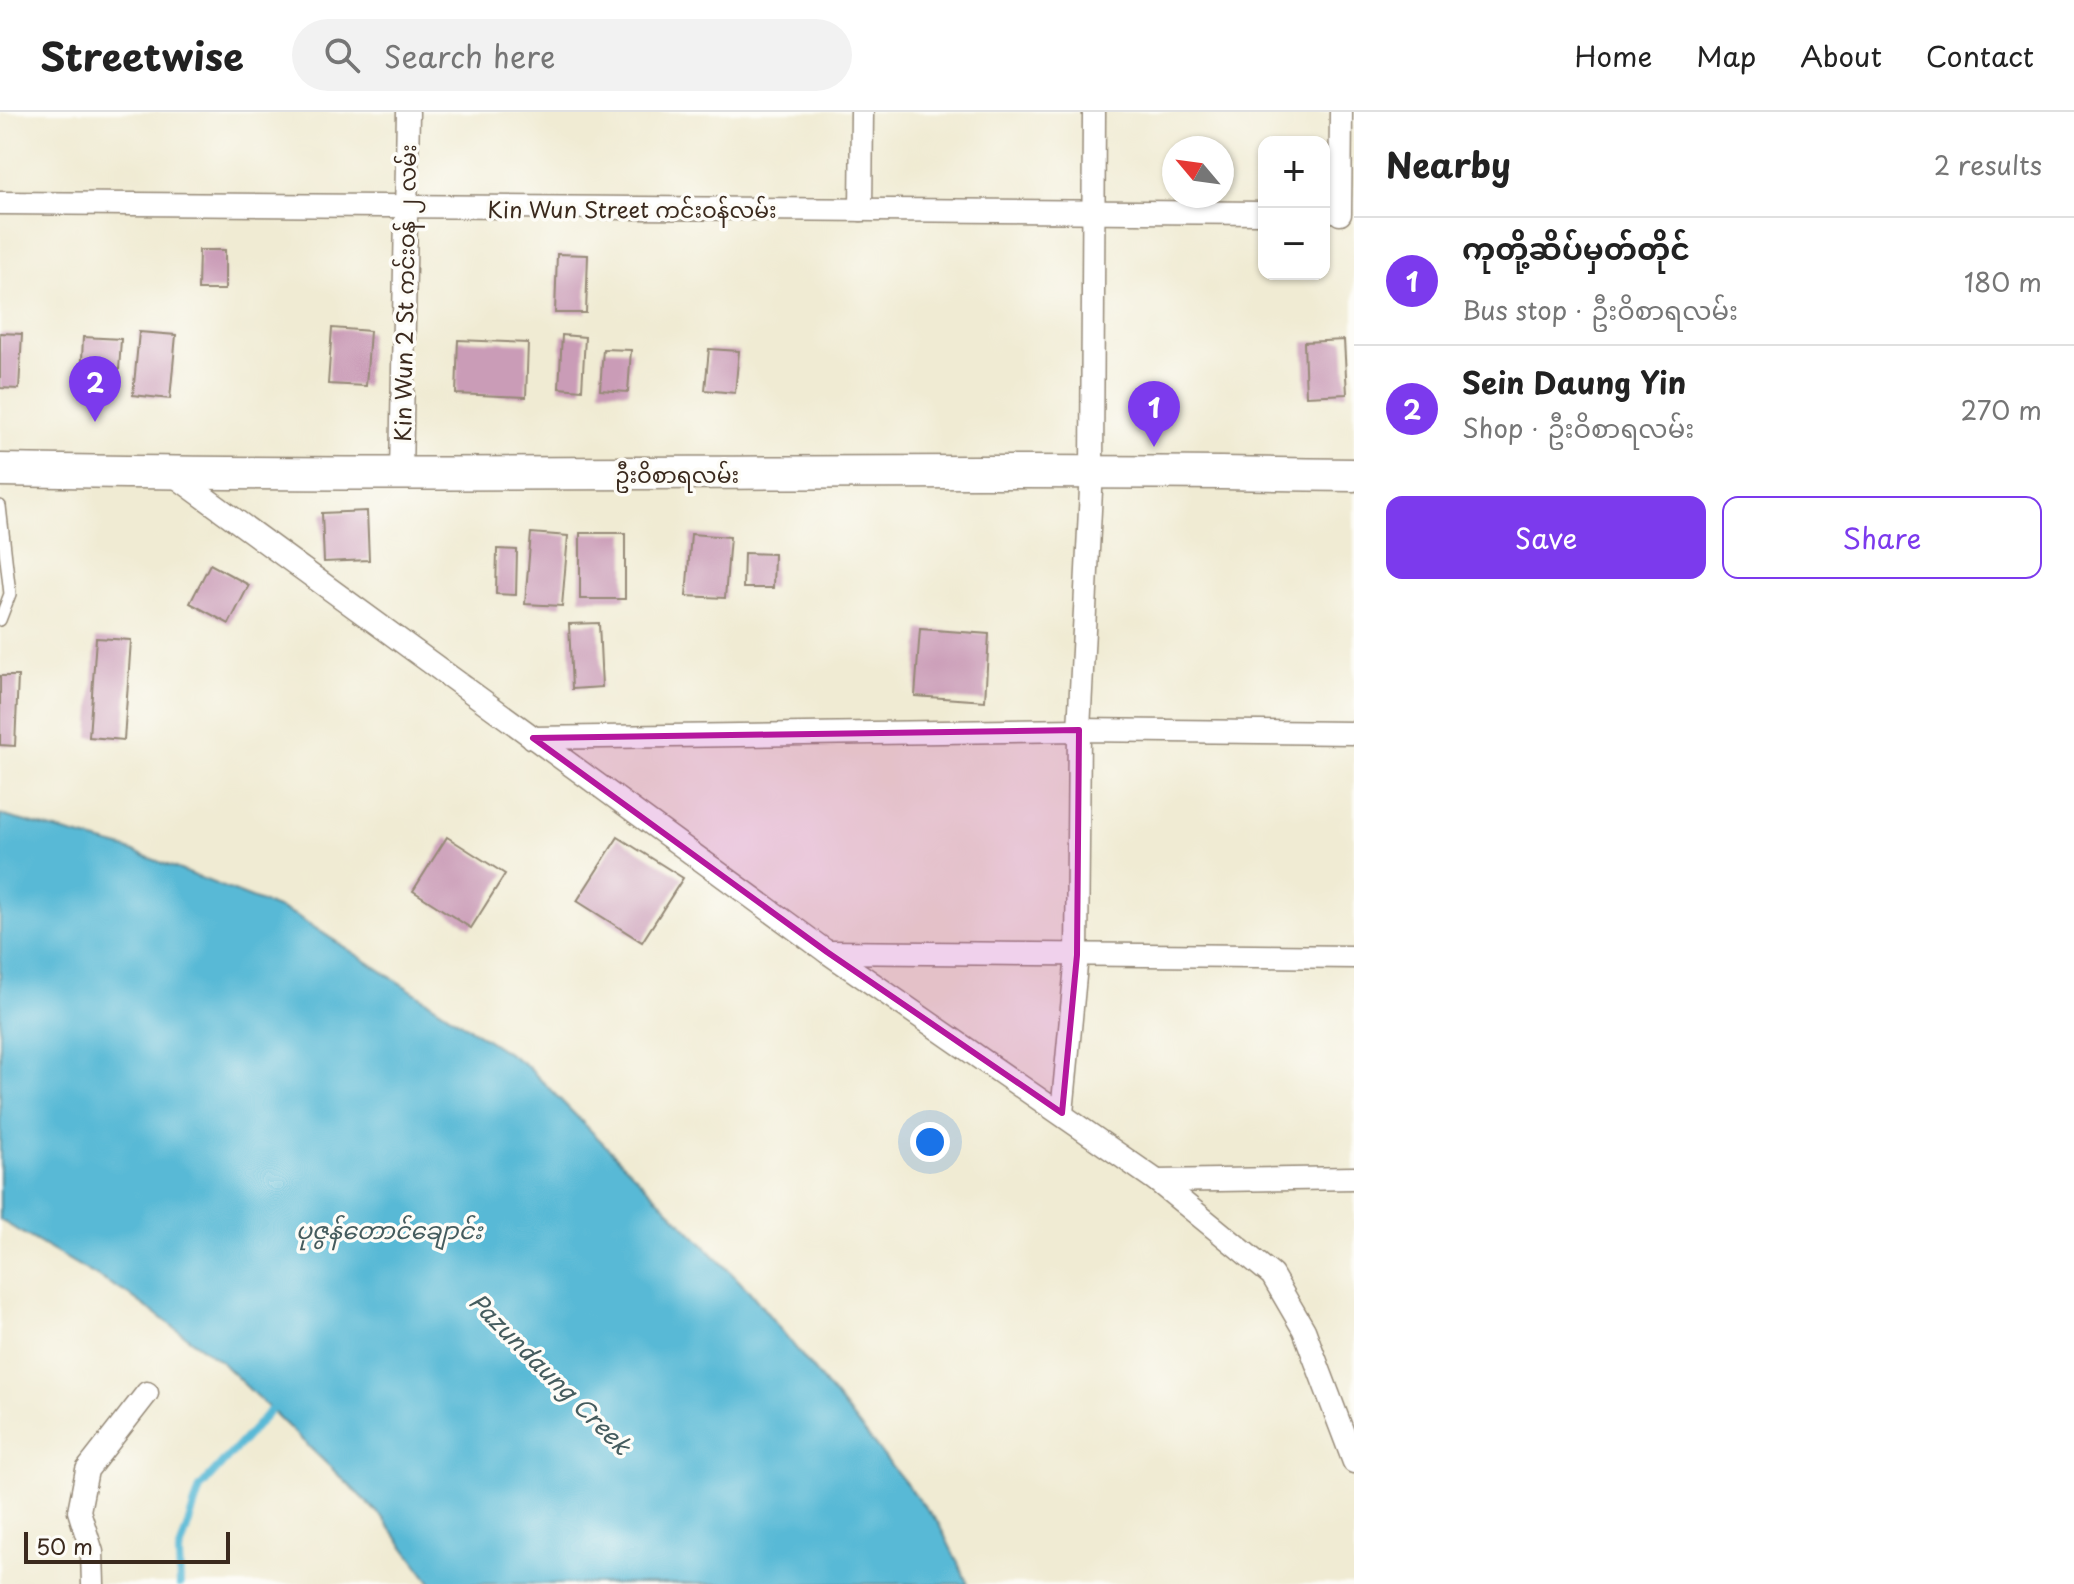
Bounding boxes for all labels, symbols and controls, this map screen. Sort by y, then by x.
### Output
search box [292,19,852,91]
text: Streetwise [40,27,244,84]
icon: search [320,33,364,77]
text: Search here [384,33,555,78]
text: Home [1574,34,1652,77]
text: Map [1696,34,1756,77]
text: About [1800,34,1882,77]
text: Contact [1926,34,2034,77]
north arrow [1162,136,1234,208]
map controls [1258,136,1330,280]
button: + [1258,136,1330,208]
text: Nearby [1386,138,1511,190]
street label: Kin Wun 2 St ကင်းဝန် ၂ လမ်း [385,144,426,442]
text: 2 results [1934,145,2042,184]
street label: Kin Wun Street ကင်းဝန်လမ်း [487,192,777,228]
button: − [1258,208,1330,280]
text: ကုတို့ဆိပ်မှတ်တိုင် [1462,225,1690,270]
text: 1 [1406,262,1418,301]
text: 180 m [1964,262,2042,301]
text: Bus stop · ဦးဝိစာရလမ်း [1462,290,1738,329]
pin: 2 [69,356,121,422]
text: Sein Daung Yin [1462,359,1686,404]
pin: 1 [1128,381,1180,447]
text: 2 [1403,390,1421,429]
text: 270 m [1961,390,2042,429]
text: Shop · ဦးဝိစာရလမ်း [1462,408,1694,447]
street label: ဦးဝိစာရလမ်း [615,457,739,493]
button: Save [1386,496,1706,579]
button: Share [1722,496,2042,579]
your location [910,1122,950,1162]
water label: ပုဇွန်တောင်ချောင်း [296,1211,484,1251]
water label: Pazundaung Creek [462,1284,641,1463]
scale bar [24,1528,230,1564]
text: 50 m [36,1529,93,1562]

